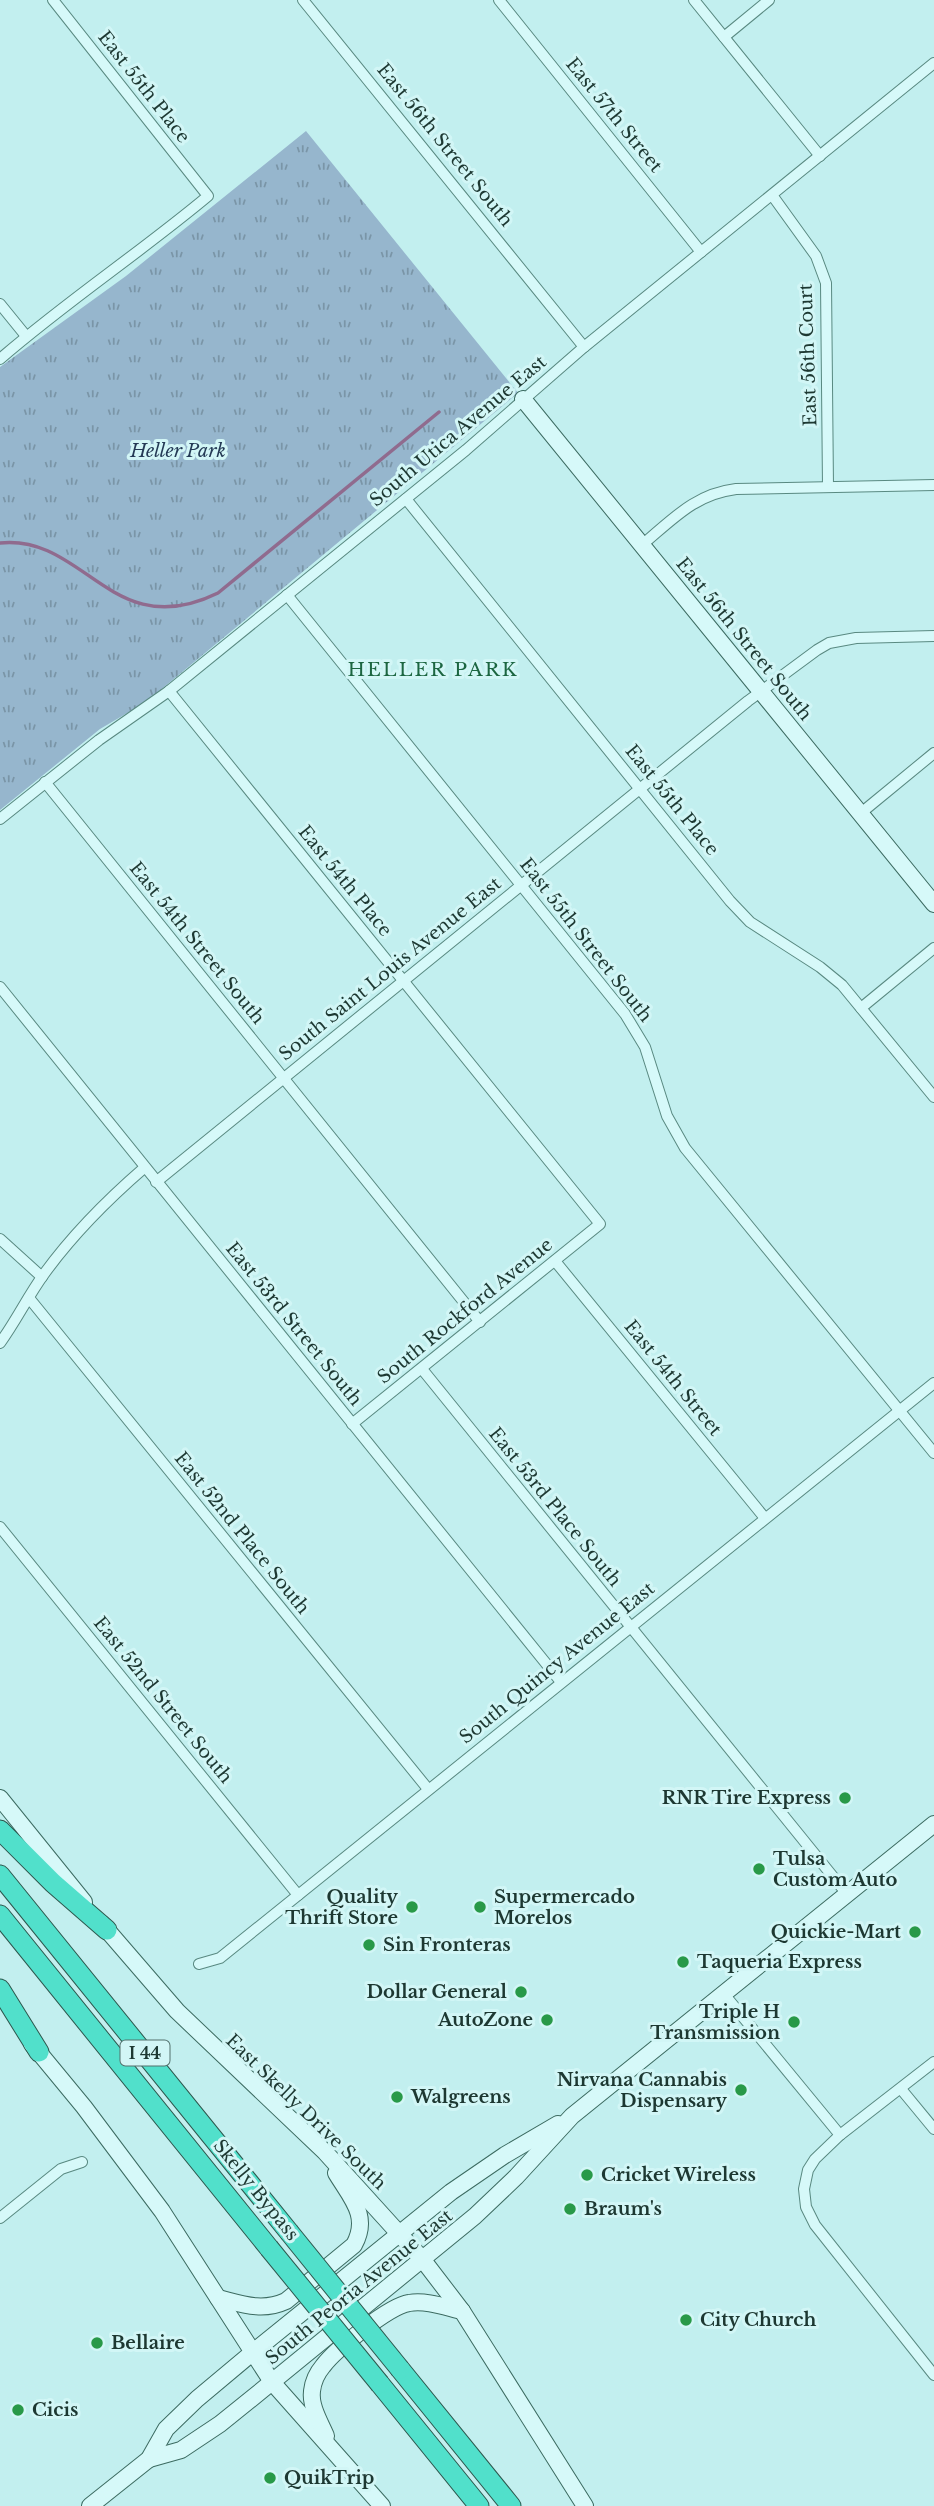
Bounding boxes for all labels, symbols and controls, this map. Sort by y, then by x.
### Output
street label: East 55th Place [93,27,195,147]
street label: East 57th Street [561,53,667,177]
street label: East 56th Street South [372,59,518,231]
street label: East 56th Court [795,283,821,427]
street label: South Utica Avenue East [365,351,551,511]
park label: Heller Park [129,440,226,462]
street label: East 56th Street South [671,553,817,725]
district label: HELLER PARK [348,658,518,681]
street label: East 55th Place [621,740,723,860]
street label: East 54th Place [294,821,396,941]
street label: East 55th Street South [515,854,657,1026]
street label: East 54th Street South [125,857,269,1029]
street label: South Saint Louis Avenue East [275,872,506,1065]
street label: South Rockford Avenue [373,1234,557,1388]
street label: East 53rd Street South [221,1238,367,1410]
street label: East 54th Street [620,1316,726,1440]
street label: East 53rd Place South [484,1423,626,1591]
street label: East 52nd Place South [170,1448,314,1618]
street label: South Quincy Avenue East [455,1577,659,1748]
street label: East 52nd Street South [89,1612,237,1788]
place label: RNR Tire Express [662,1787,831,1809]
marker: RNR Tire Express [837,1790,853,1806]
place label: Tulsa Custom Auto [773,1848,897,1891]
marker: Tulsa Custom Auto [751,1861,767,1877]
place label: Quality Thrift Store [285,1886,398,1929]
place label: Supermercado Morelos [494,1886,635,1929]
marker: Quality Thrift Store [404,1899,420,1915]
marker: Supermercado Morelos [472,1899,488,1915]
place label: Quickie-Mart [771,1921,901,1943]
marker: Quickie-Mart [907,1924,923,1940]
place label: Sin Fronteras [383,1934,511,1956]
marker: Sin Fronteras [361,1937,377,1953]
place label: Taqueria Express [697,1951,862,1973]
marker: Taqueria Express [675,1954,691,1970]
place label: Dollar General [366,1981,508,2003]
marker: Dollar General [513,1984,529,2000]
place label: Triple H Transmission [650,2001,780,2044]
place label: AutoZone [437,2009,533,2031]
marker: AutoZone [539,2012,555,2028]
marker: Triple H Transmission [786,2014,802,2030]
street label: East Skelly Drive South [221,2030,391,2194]
road number: I 44 [120,2040,170,2066]
place label: Nirvana Cannabis Dispensary [557,2069,727,2112]
marker: Nirvana Cannabis Dispensary [733,2082,749,2098]
place label: Walgreens [410,2086,511,2108]
marker: Walgreens [389,2089,405,2105]
street label: Skelly Bypass [209,2135,303,2245]
place label: Cricket Wireless [601,2164,756,2186]
marker: Cricket Wireless [579,2167,595,2183]
place label: Braum's [584,2198,662,2220]
marker: Braum's [562,2201,578,2217]
street label: South Peoria Avenue East [261,2205,457,2369]
place label: City Church [700,2309,816,2331]
marker: City Church [678,2312,694,2328]
place label: Bellaire [111,2332,185,2354]
marker: Bellaire [89,2335,105,2351]
place label: Cicis [32,2399,78,2421]
marker: Cicis [10,2402,26,2418]
place label: QuikTrip [284,2467,374,2489]
marker: QuikTrip [262,2470,278,2486]

